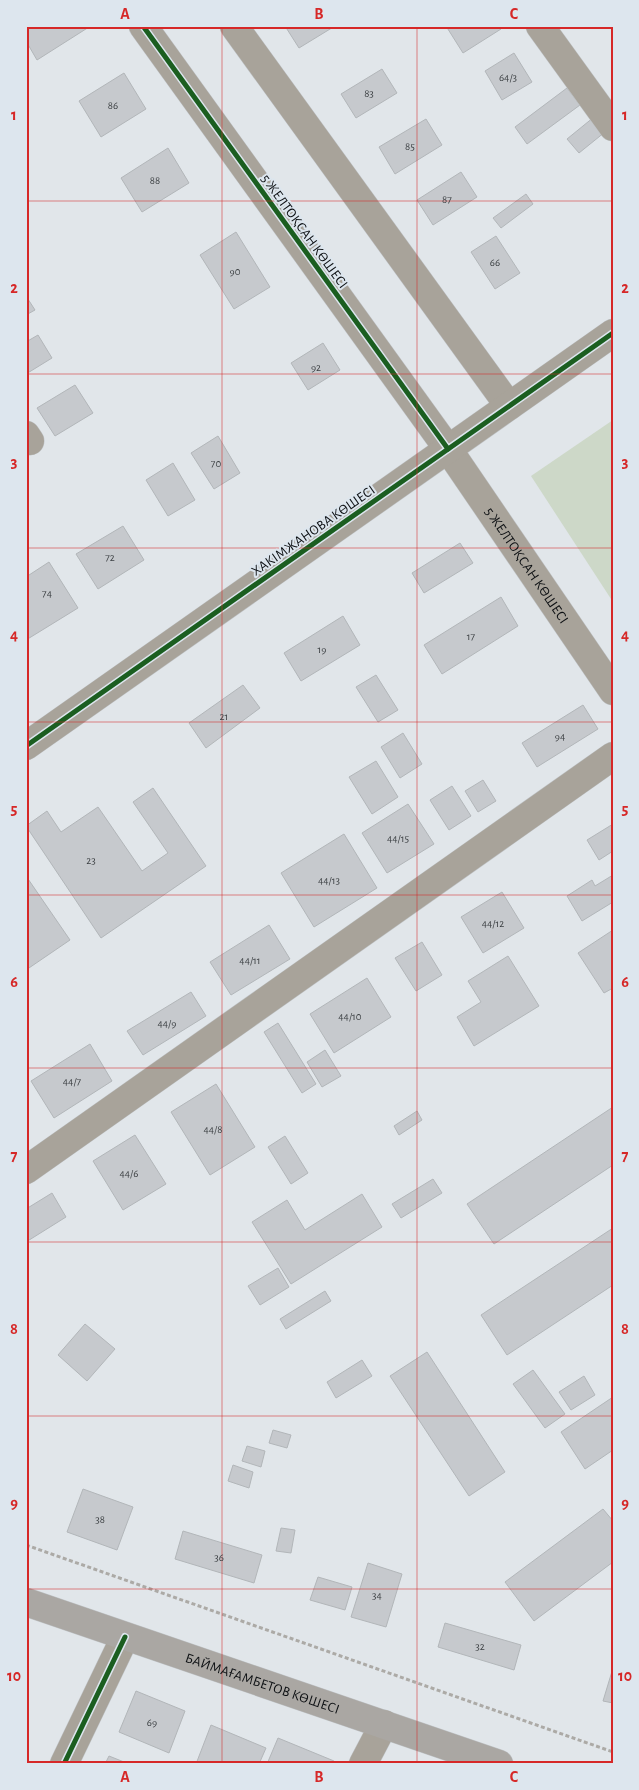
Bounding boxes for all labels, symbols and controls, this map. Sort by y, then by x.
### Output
text: A [120,6,130,22]
text: B [314,6,324,22]
text: C [510,6,519,22]
house number: 64/3 [499,72,518,83]
house number: 83 [364,88,374,99]
house number: 86 [108,100,118,111]
text: 1 [11,107,17,123]
text: 1 [622,107,628,123]
house number: 85 [405,141,415,152]
street label: 5 ЖЕЛТОҚСАН КӨШЕСІ [258,172,350,291]
house number: 88 [150,175,160,186]
house number: 87 [442,194,452,205]
house number: 66 [490,257,500,268]
house number: 90 [230,266,241,277]
text: 2 [10,280,18,296]
text: 2 [621,280,629,296]
house number: 92 [311,362,321,373]
text: 3 [11,454,18,470]
text: 3 [622,454,629,470]
house number: 70 [211,458,221,469]
street label: ХАКІМЖАНОВА КӨШЕСІ [249,483,378,579]
street label: 5 ЖЕЛТОҚСАН КӨШЕСІ [482,505,571,626]
house number: 72 [105,552,115,563]
house number: 74 [42,588,52,599]
text: 4 [10,627,18,643]
text: 4 [621,627,629,643]
house number: 17 [467,631,476,642]
house number: 19 [318,644,326,655]
house number: 21 [220,711,228,722]
house number: 94 [555,731,565,742]
text: 5 [11,801,18,817]
text: 5 [622,801,629,817]
house number: 44/15 [387,833,409,844]
house number: 23 [86,855,96,866]
house number: 44/13 [318,875,340,886]
house number: 44/12 [482,918,504,929]
house number: 44/11 [239,955,261,966]
text: 6 [10,974,18,990]
text: 6 [621,974,629,990]
house number: 44/10 [338,1011,362,1022]
house number: 44/9 [158,1018,176,1029]
house number: 44/7 [63,1076,82,1087]
house number: 44/8 [204,1124,222,1135]
text: 7 [11,1148,18,1164]
text: 7 [622,1148,629,1164]
house number: 44/6 [120,1168,138,1179]
text: 8 [10,1321,18,1337]
text: 8 [621,1321,629,1337]
text: 9 [10,1495,18,1511]
text: 9 [621,1495,629,1511]
house number: 38 [95,1514,105,1525]
house number: 36 [214,1552,224,1563]
house number: 34 [372,1590,382,1601]
house number: 32 [475,1641,485,1652]
street label: БАЙМАҒАМБЕТОВ КӨШЕСІ [183,1651,341,1717]
text: 10 [7,1668,21,1684]
text: 10 [618,1668,632,1684]
house number: 69 [147,1717,157,1728]
text: A [120,1769,130,1785]
text: B [314,1769,324,1785]
text: C [510,1769,519,1785]

